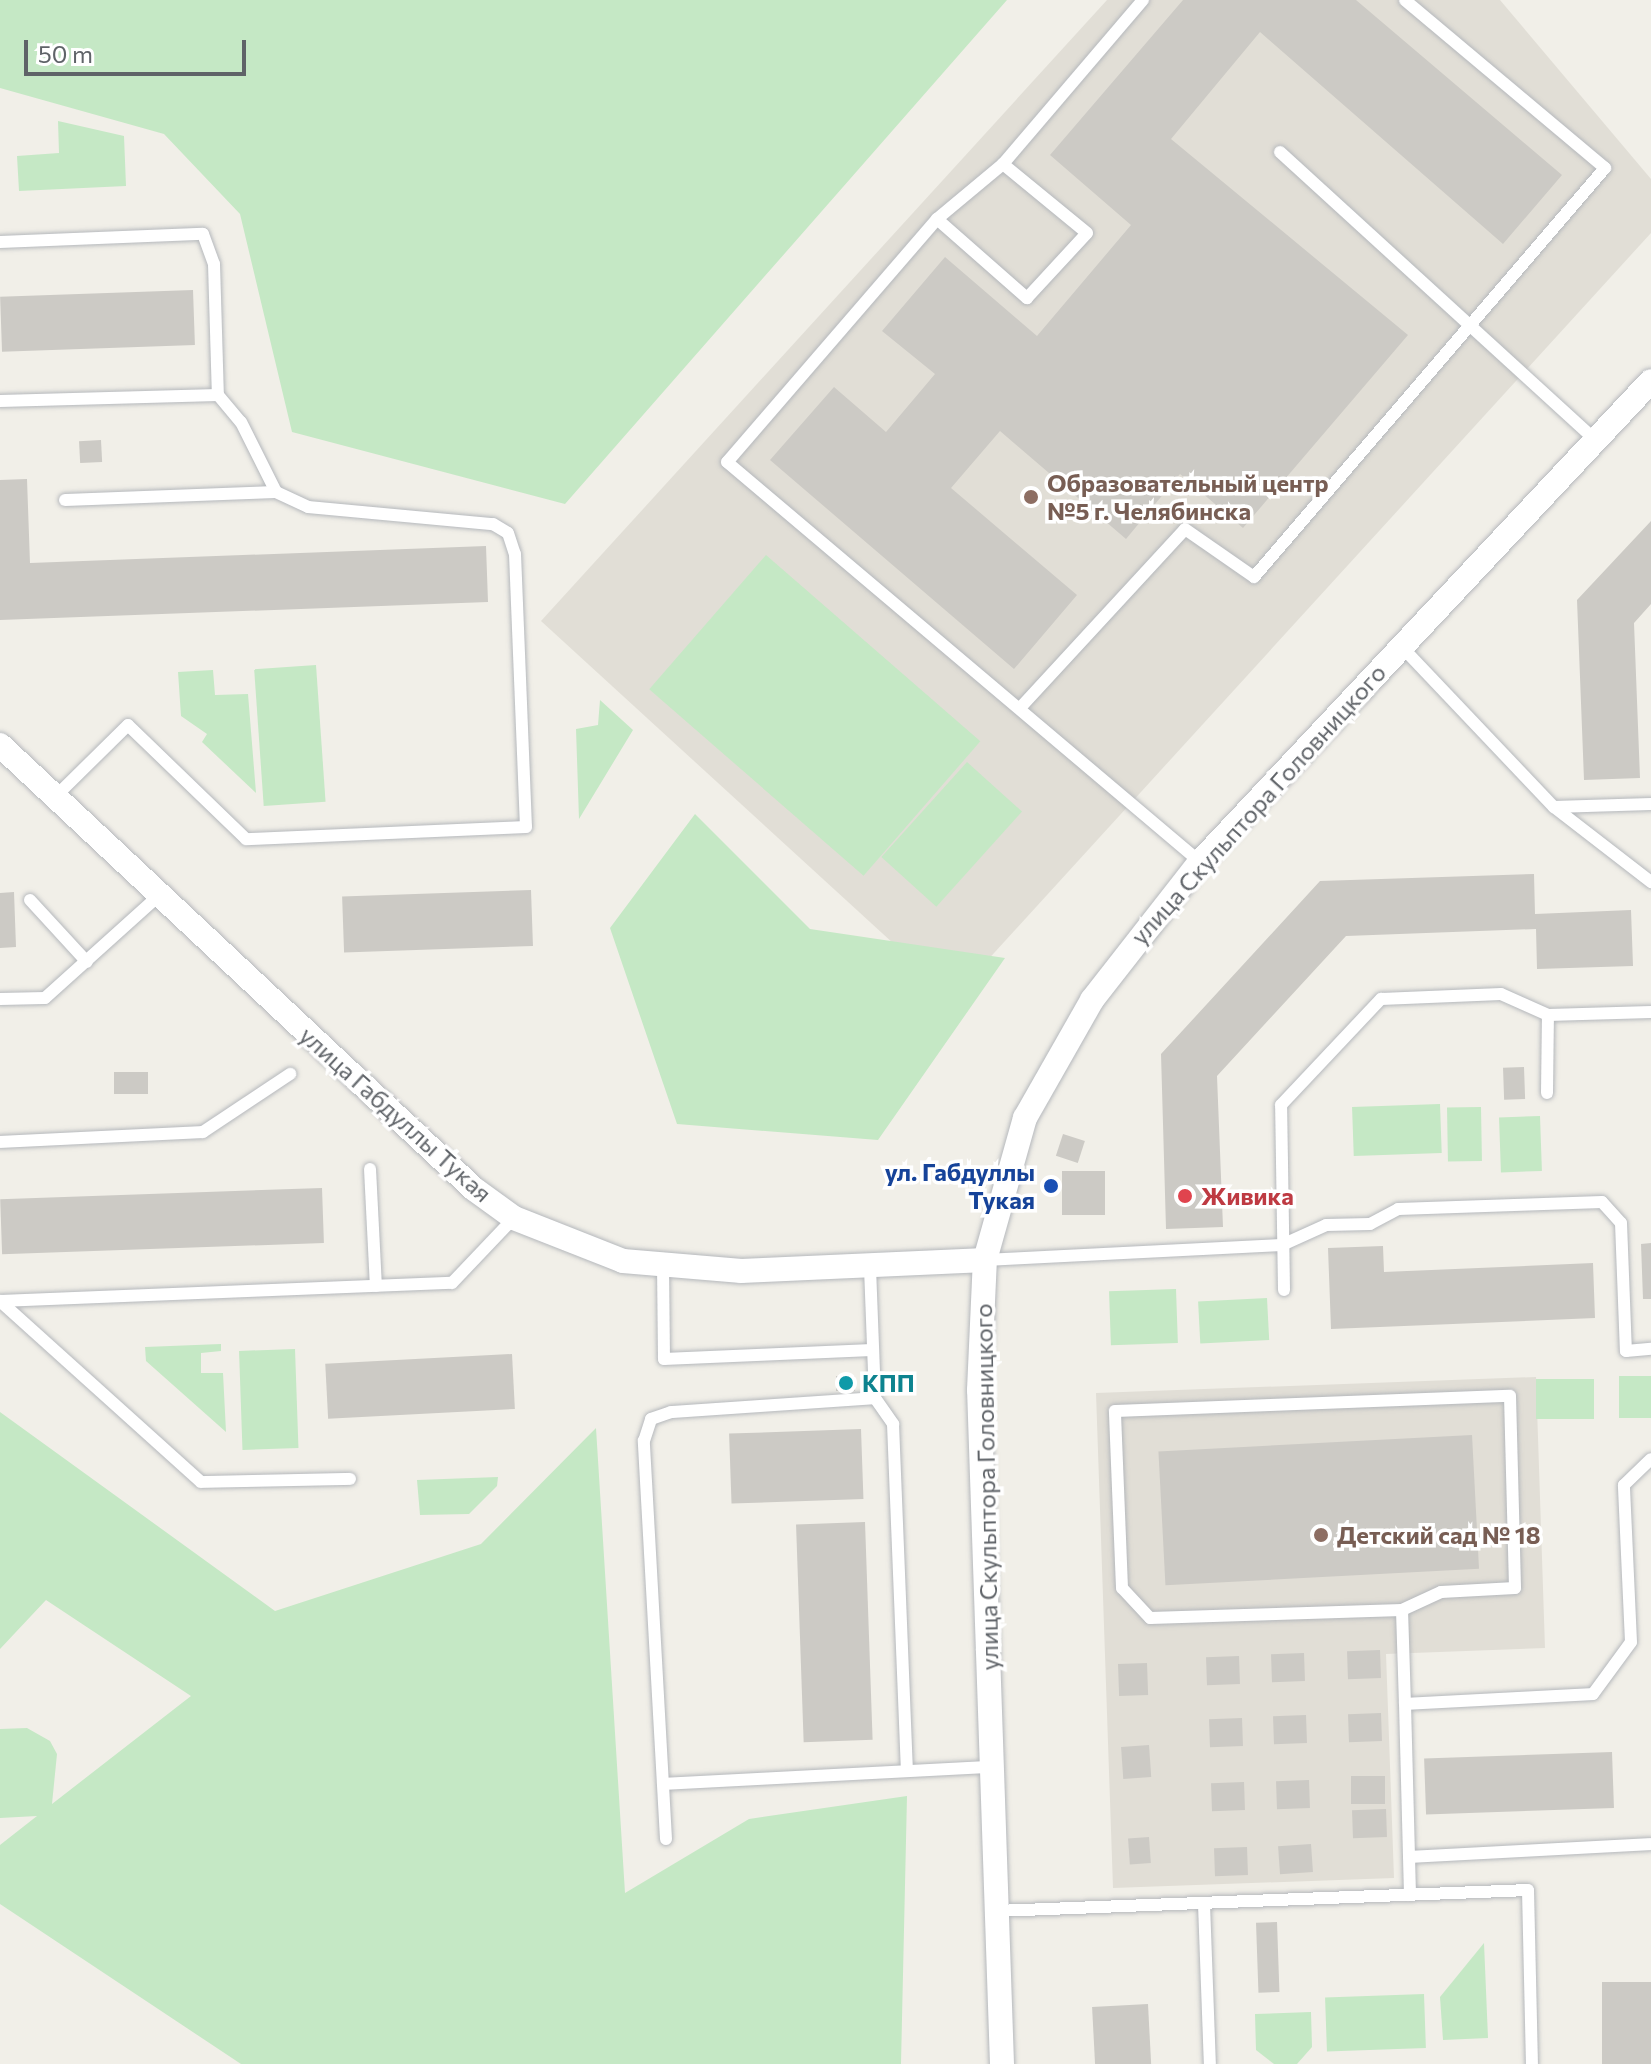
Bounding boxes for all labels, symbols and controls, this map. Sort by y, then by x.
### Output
scale bar [28,24,250,74]
text: 50 m [38,39,93,68]
place label: Образовательный центр №5 г. Челябинска [1047,469,1329,525]
marker: Образовательный центр №5 г. Челябинска [1022,488,1040,506]
street label: улица Скульптора Головницкого [1124,658,1392,950]
street label: улица Габдуллы Тукая [294,1020,498,1208]
place label: ул. Габдуллы Тукая [885,1158,1035,1214]
marker: ул. Габдуллы Тукая [1042,1177,1060,1195]
place label: Живика [1201,1182,1294,1210]
marker: Живика [1176,1187,1194,1205]
street label: улица Скульптора Головницкого [968,1303,1004,1671]
place label: КПП [862,1369,915,1397]
marker: КПП [837,1374,855,1392]
place label: Детский сад № 18 [1337,1521,1541,1549]
marker: Детский сад № 18 [1312,1526,1330,1544]

